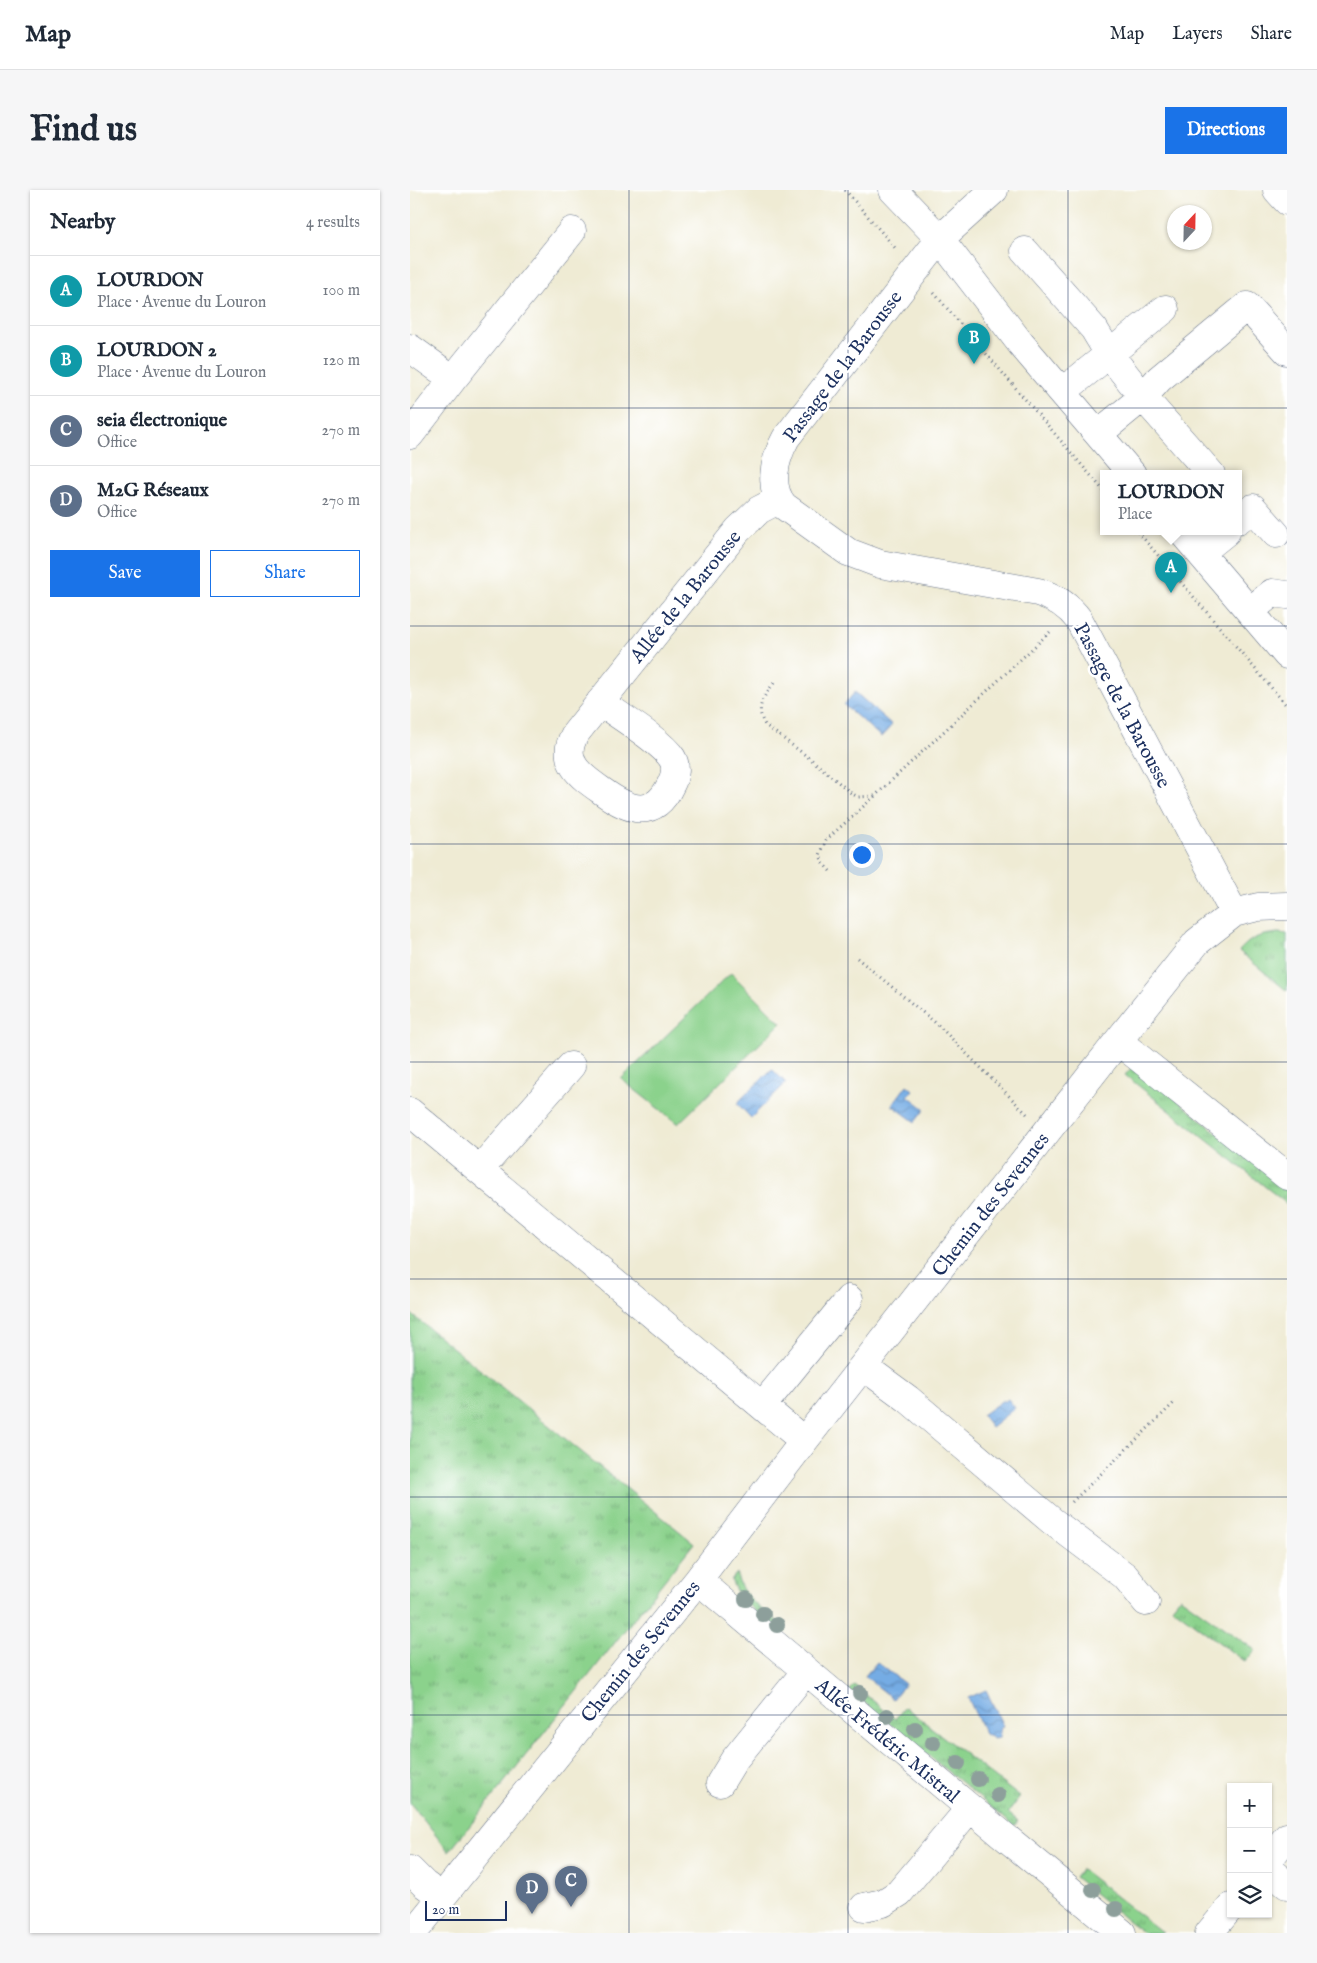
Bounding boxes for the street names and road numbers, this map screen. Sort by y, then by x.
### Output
street label: Passage de la Barousse [778,286,908,448]
street label: Allée de la Barousse [624,526,747,669]
street label: Passage de la Barousse [1068,619,1176,793]
street label: Chemin des Sevennes [927,1128,1055,1282]
street label: Chemin des Sevennes [576,1576,706,1728]
street label: Allée Frédéric Mistral [809,1673,965,1809]

